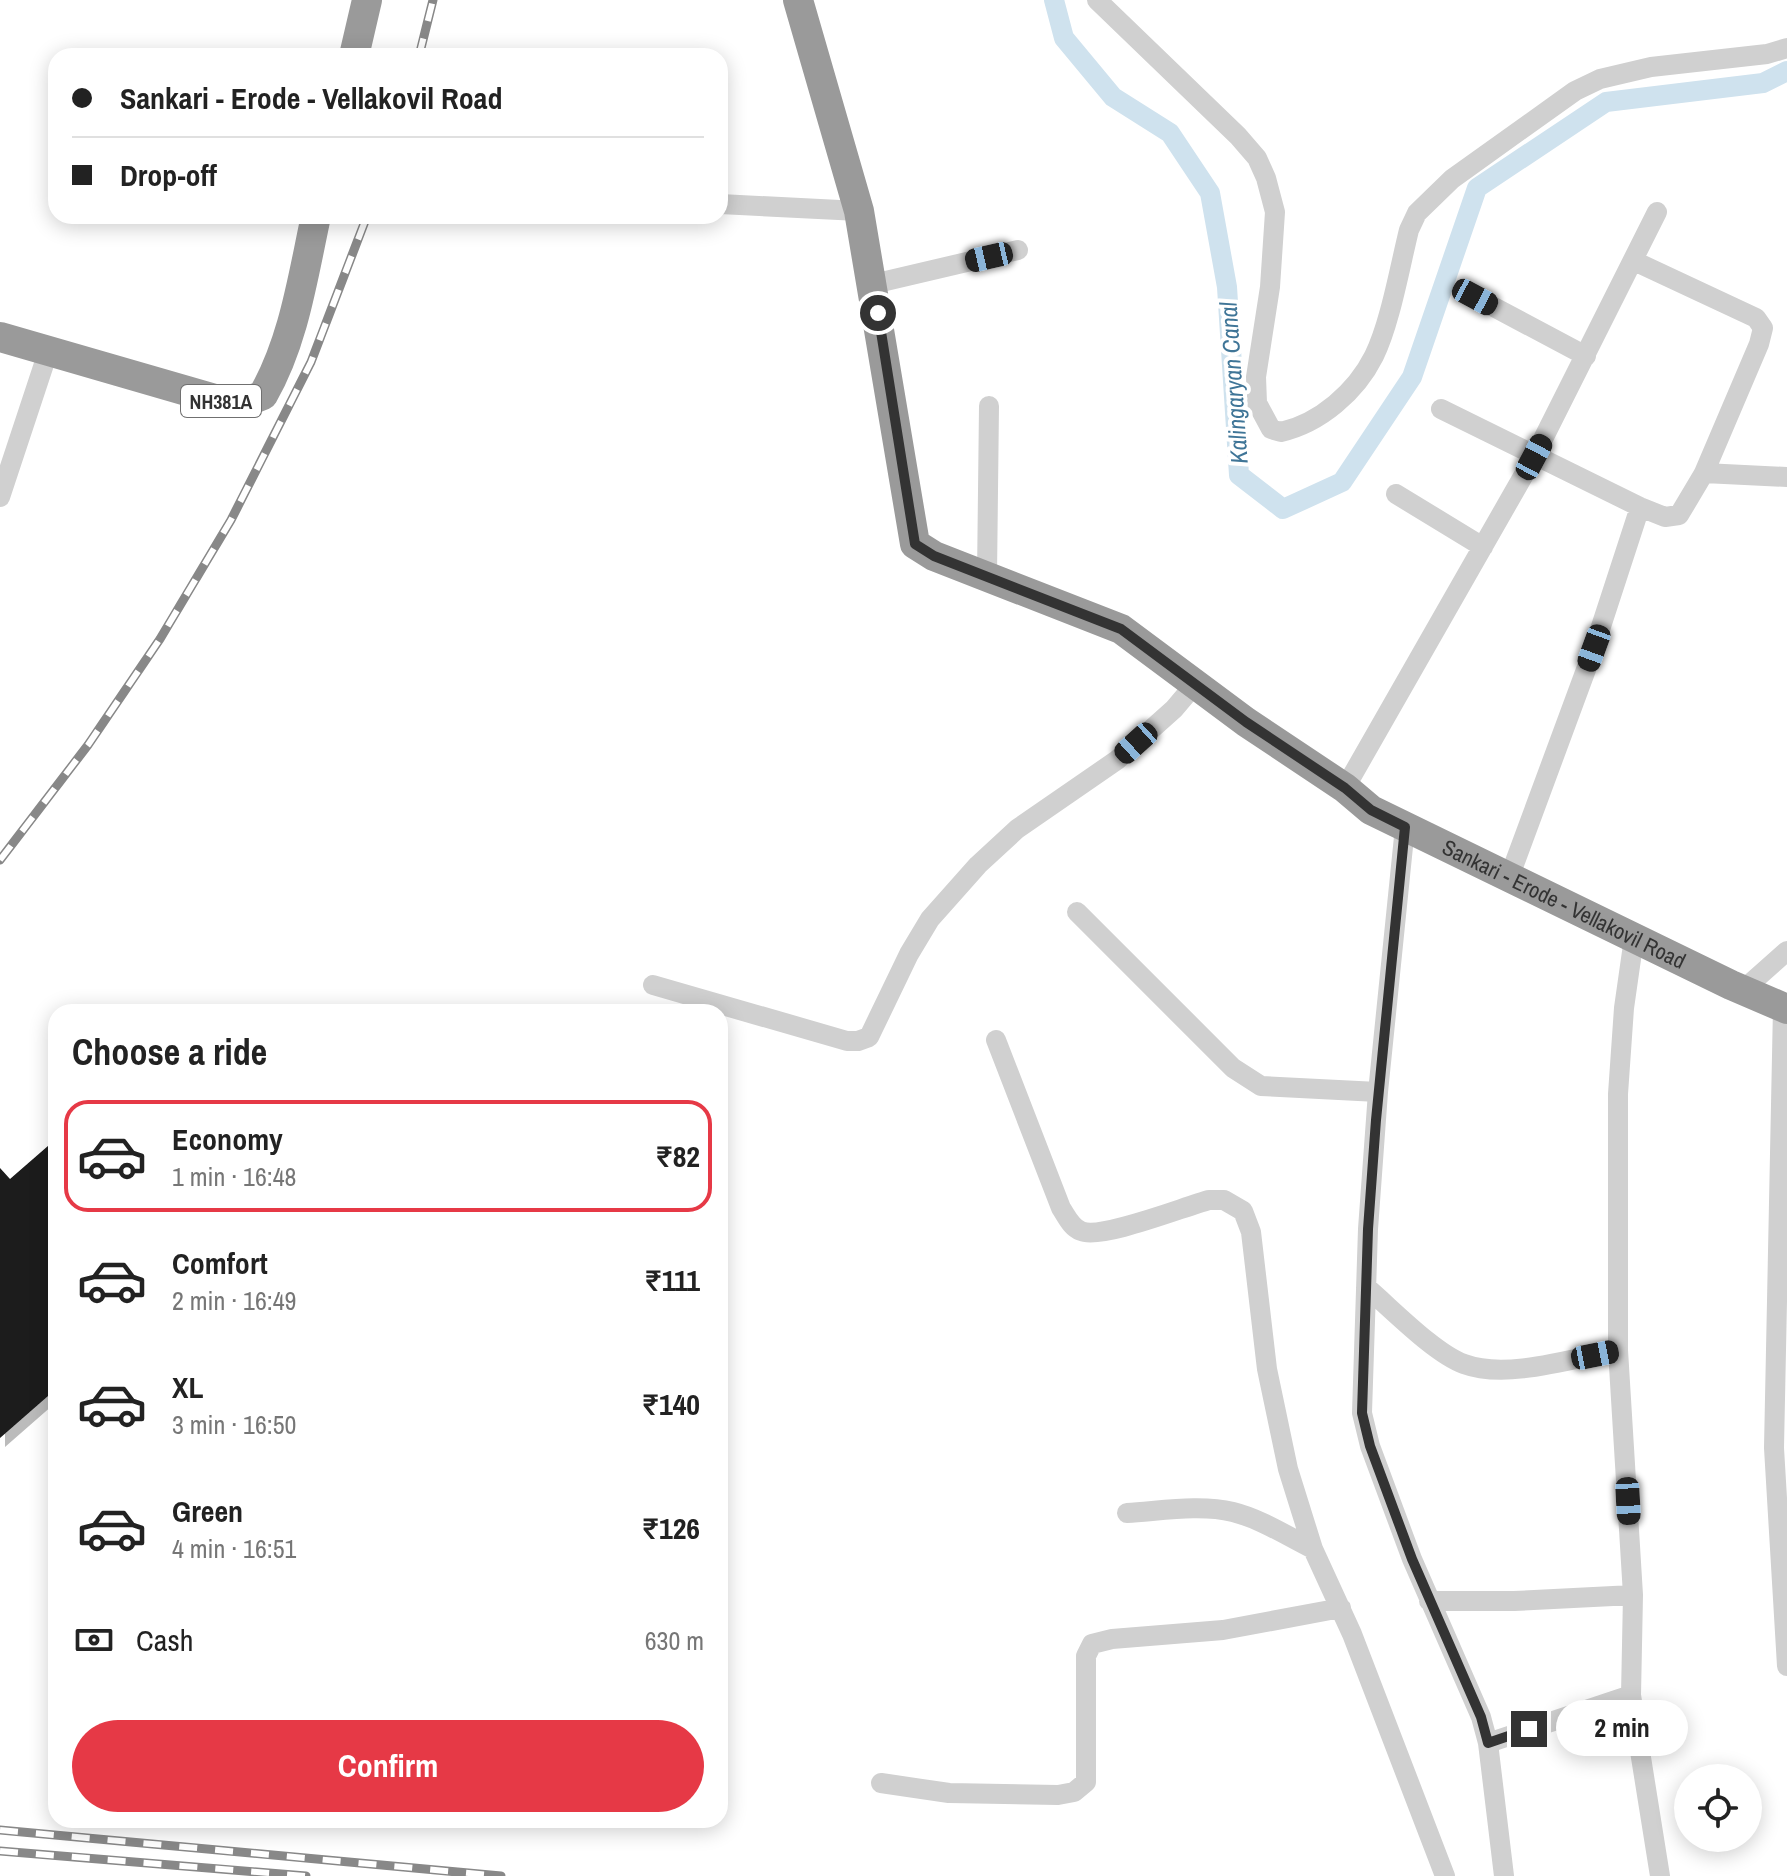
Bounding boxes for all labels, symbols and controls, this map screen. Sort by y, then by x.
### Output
text: Sankari - Erode - Vellakovil Road [120,78,502,118]
text: Drop-off [120,155,217,195]
car [963,240,1015,274]
car [1448,275,1502,319]
route start [860,295,896,331]
water label: Kalingaryan Canal [1211,301,1255,465]
road number: NH381A [181,385,261,417]
car [1512,430,1556,484]
car [1575,621,1613,675]
car [1110,718,1162,768]
street label: Sankari - Erode - Vellakovil Road [1437,832,1691,976]
text: Choose a ride [72,1028,267,1076]
text: Economy [172,1119,283,1159]
icon: car [76,1120,148,1192]
text: ₹82 [655,1136,700,1176]
text: 1 min · 16:48 [172,1159,296,1194]
text: Comfort [172,1243,268,1283]
icon: car [76,1244,148,1316]
text: ₹111 [644,1260,700,1300]
text: 2 min · 16:49 [172,1283,296,1318]
car [1569,1339,1621,1371]
text: XL [172,1367,203,1407]
icon: car [76,1368,148,1440]
text: ₹140 [642,1384,700,1424]
text: 3 min · 16:50 [172,1407,296,1442]
car [1615,1476,1641,1526]
text: Green [172,1491,243,1531]
icon: car [76,1492,148,1564]
text: ₹126 [642,1508,700,1548]
text: 4 min · 16:51 [172,1531,296,1566]
icon: cash [72,1618,116,1662]
text: Cash [136,1620,193,1660]
text: 630 m [645,1623,704,1658]
callout: 2 min [1557,1701,1689,1757]
text: 2 min [1594,1710,1650,1745]
route end [1511,1711,1547,1747]
button: Confirm [72,1720,704,1812]
map controls [1674,1764,1762,1852]
button: locate [1674,1764,1762,1852]

